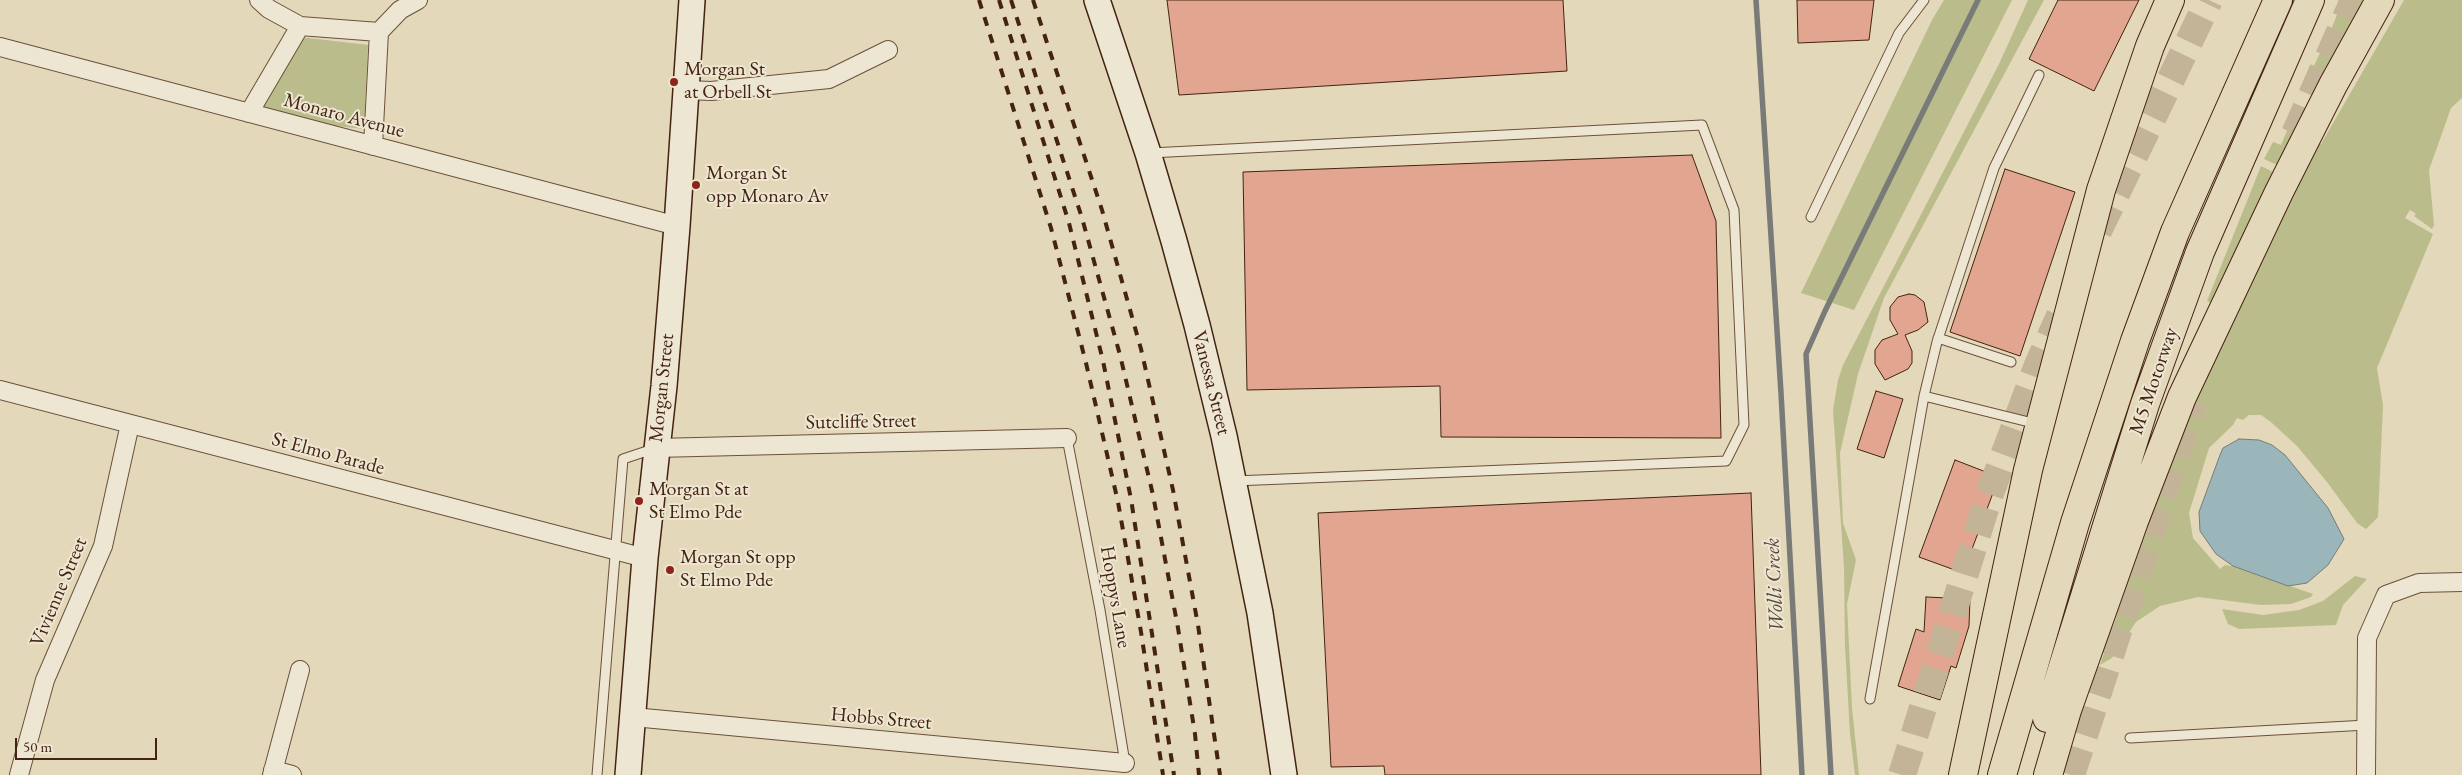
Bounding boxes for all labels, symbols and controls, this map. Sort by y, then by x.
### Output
place label: Morgan St at Orbell St [684,58,771,105]
marker: Morgan St at Orbell St [668,76,680,88]
street label: Monaro Avenue [281,88,407,144]
place label: Morgan St opp Monaro Av [706,162,828,209]
marker: Morgan St opp Monaro Av [690,179,702,191]
street label: M5 Motorway [2124,324,2184,438]
street label: Vanessa Street [1186,328,1236,438]
street label: Morgan Street [644,332,680,444]
street label: Sutcliffe Street [805,409,917,435]
street label: St Elmo Parade [269,427,387,481]
place label: Morgan St at St Elmo Pde [649,478,748,525]
marker: Morgan St at St Elmo Pde [633,495,645,507]
street label: Vivienne Street [25,534,93,650]
water label: Wolli Creek [1760,537,1790,633]
street label: Hoppys Lane [1094,544,1136,650]
place label: Morgan St opp St Elmo Pde [680,546,796,593]
marker: Morgan St opp St Elmo Pde [664,564,676,576]
street label: Hobbs Street [830,703,932,735]
scale bar [18,728,160,760]
text: 50 m [23,737,52,756]

